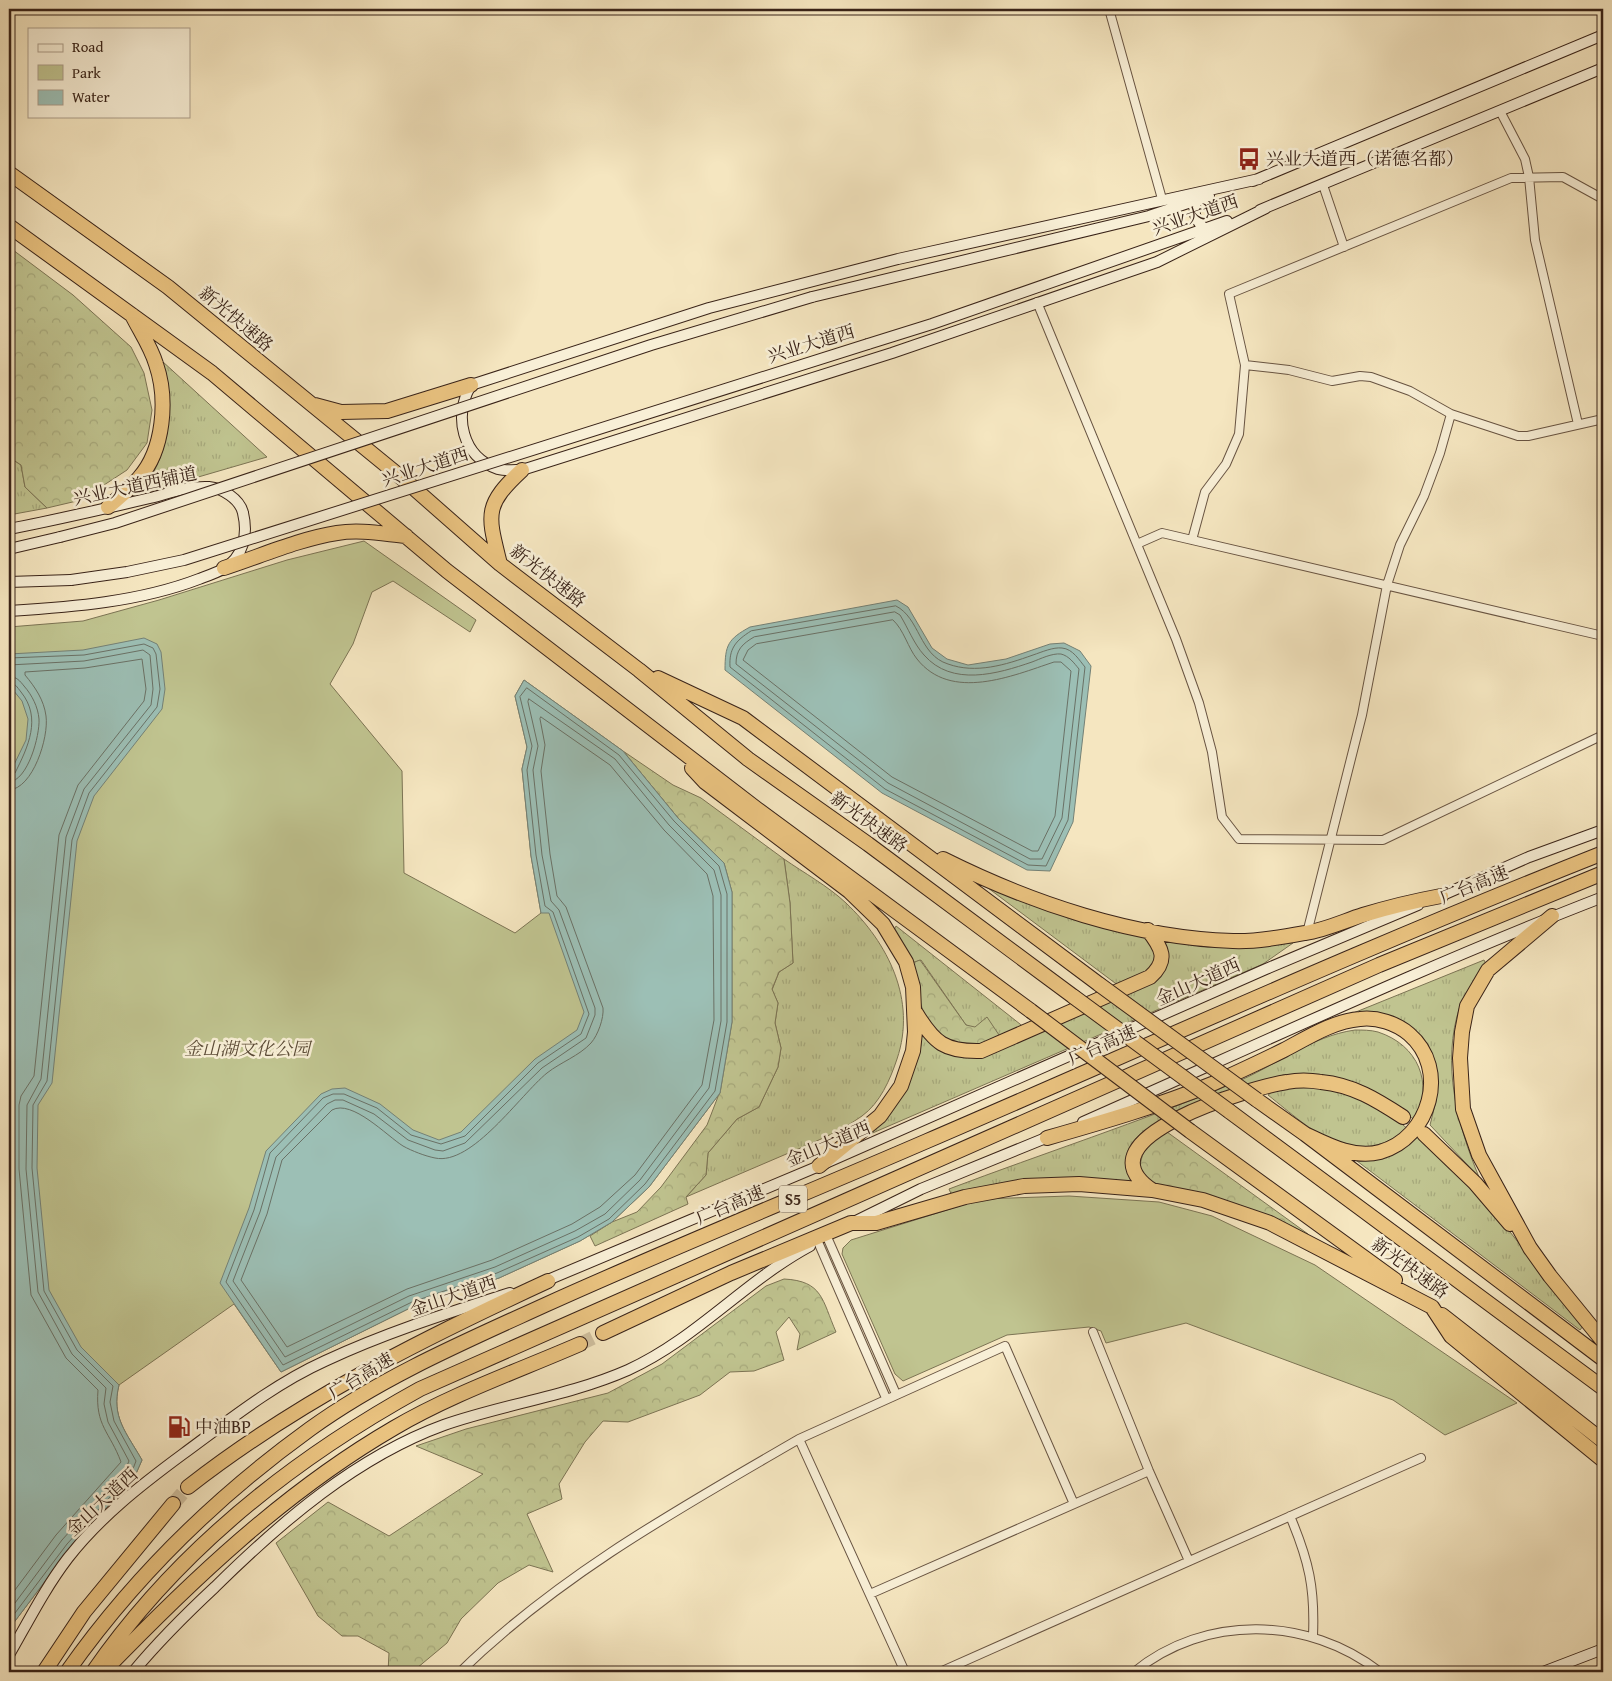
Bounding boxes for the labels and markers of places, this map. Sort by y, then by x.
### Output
place label: 兴业大道西（诺德名都） [1266,145,1464,172]
bus stop icon: 兴业大道西（诺德名都） [1236,146,1262,172]
place label: 中油BP [195,1413,251,1440]
fuel station icon: 中油BP [166,1414,192,1440]

